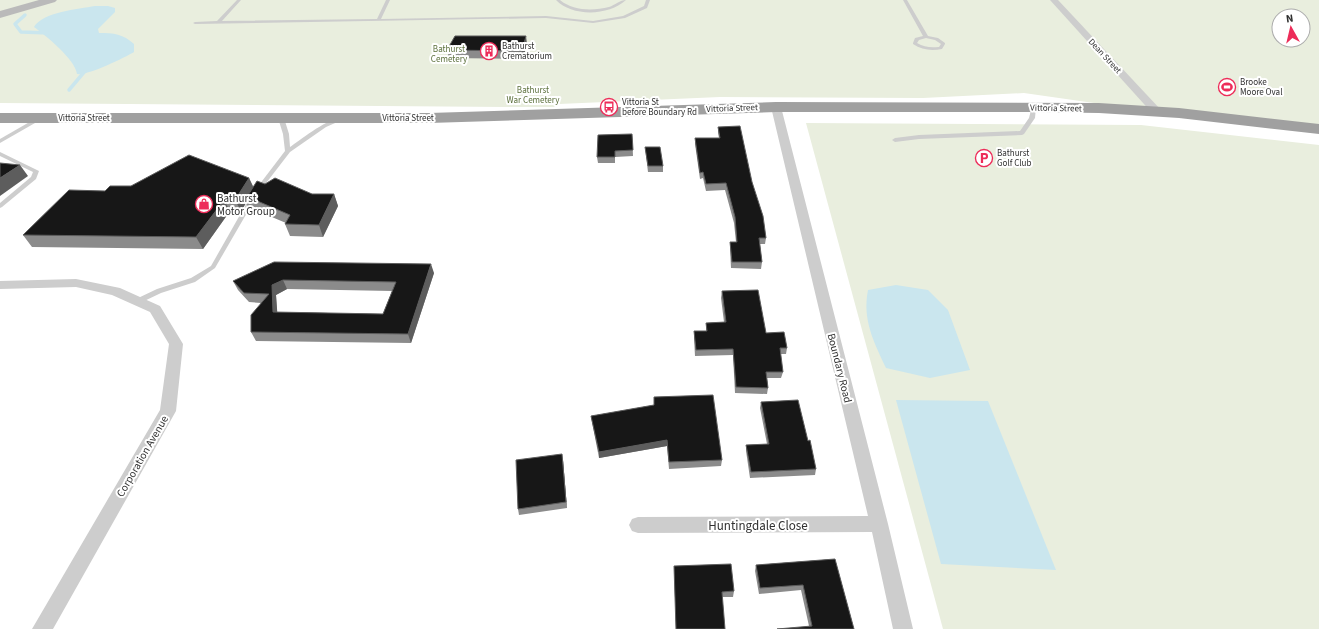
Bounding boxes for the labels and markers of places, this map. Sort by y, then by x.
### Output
place label: Bathurst Crematorium [502,40,552,63]
building icon: Bathurst Crematorium [479,41,499,61]
place label: Brooke Moore Oval [1240,76,1282,99]
sports icon: Brooke Moore Oval [1217,77,1237,97]
place label: Vittoria St before Boundary Rd [622,96,697,119]
bus stop icon: Vittoria St before Boundary Rd [599,97,619,117]
place label: Bathurst Golf Club [997,147,1031,170]
parking icon: Bathurst Golf Club [974,148,994,168]
place label: Bathurst Motor Group [217,191,275,219]
shop icon: Bathurst Motor Group [194,194,214,214]

